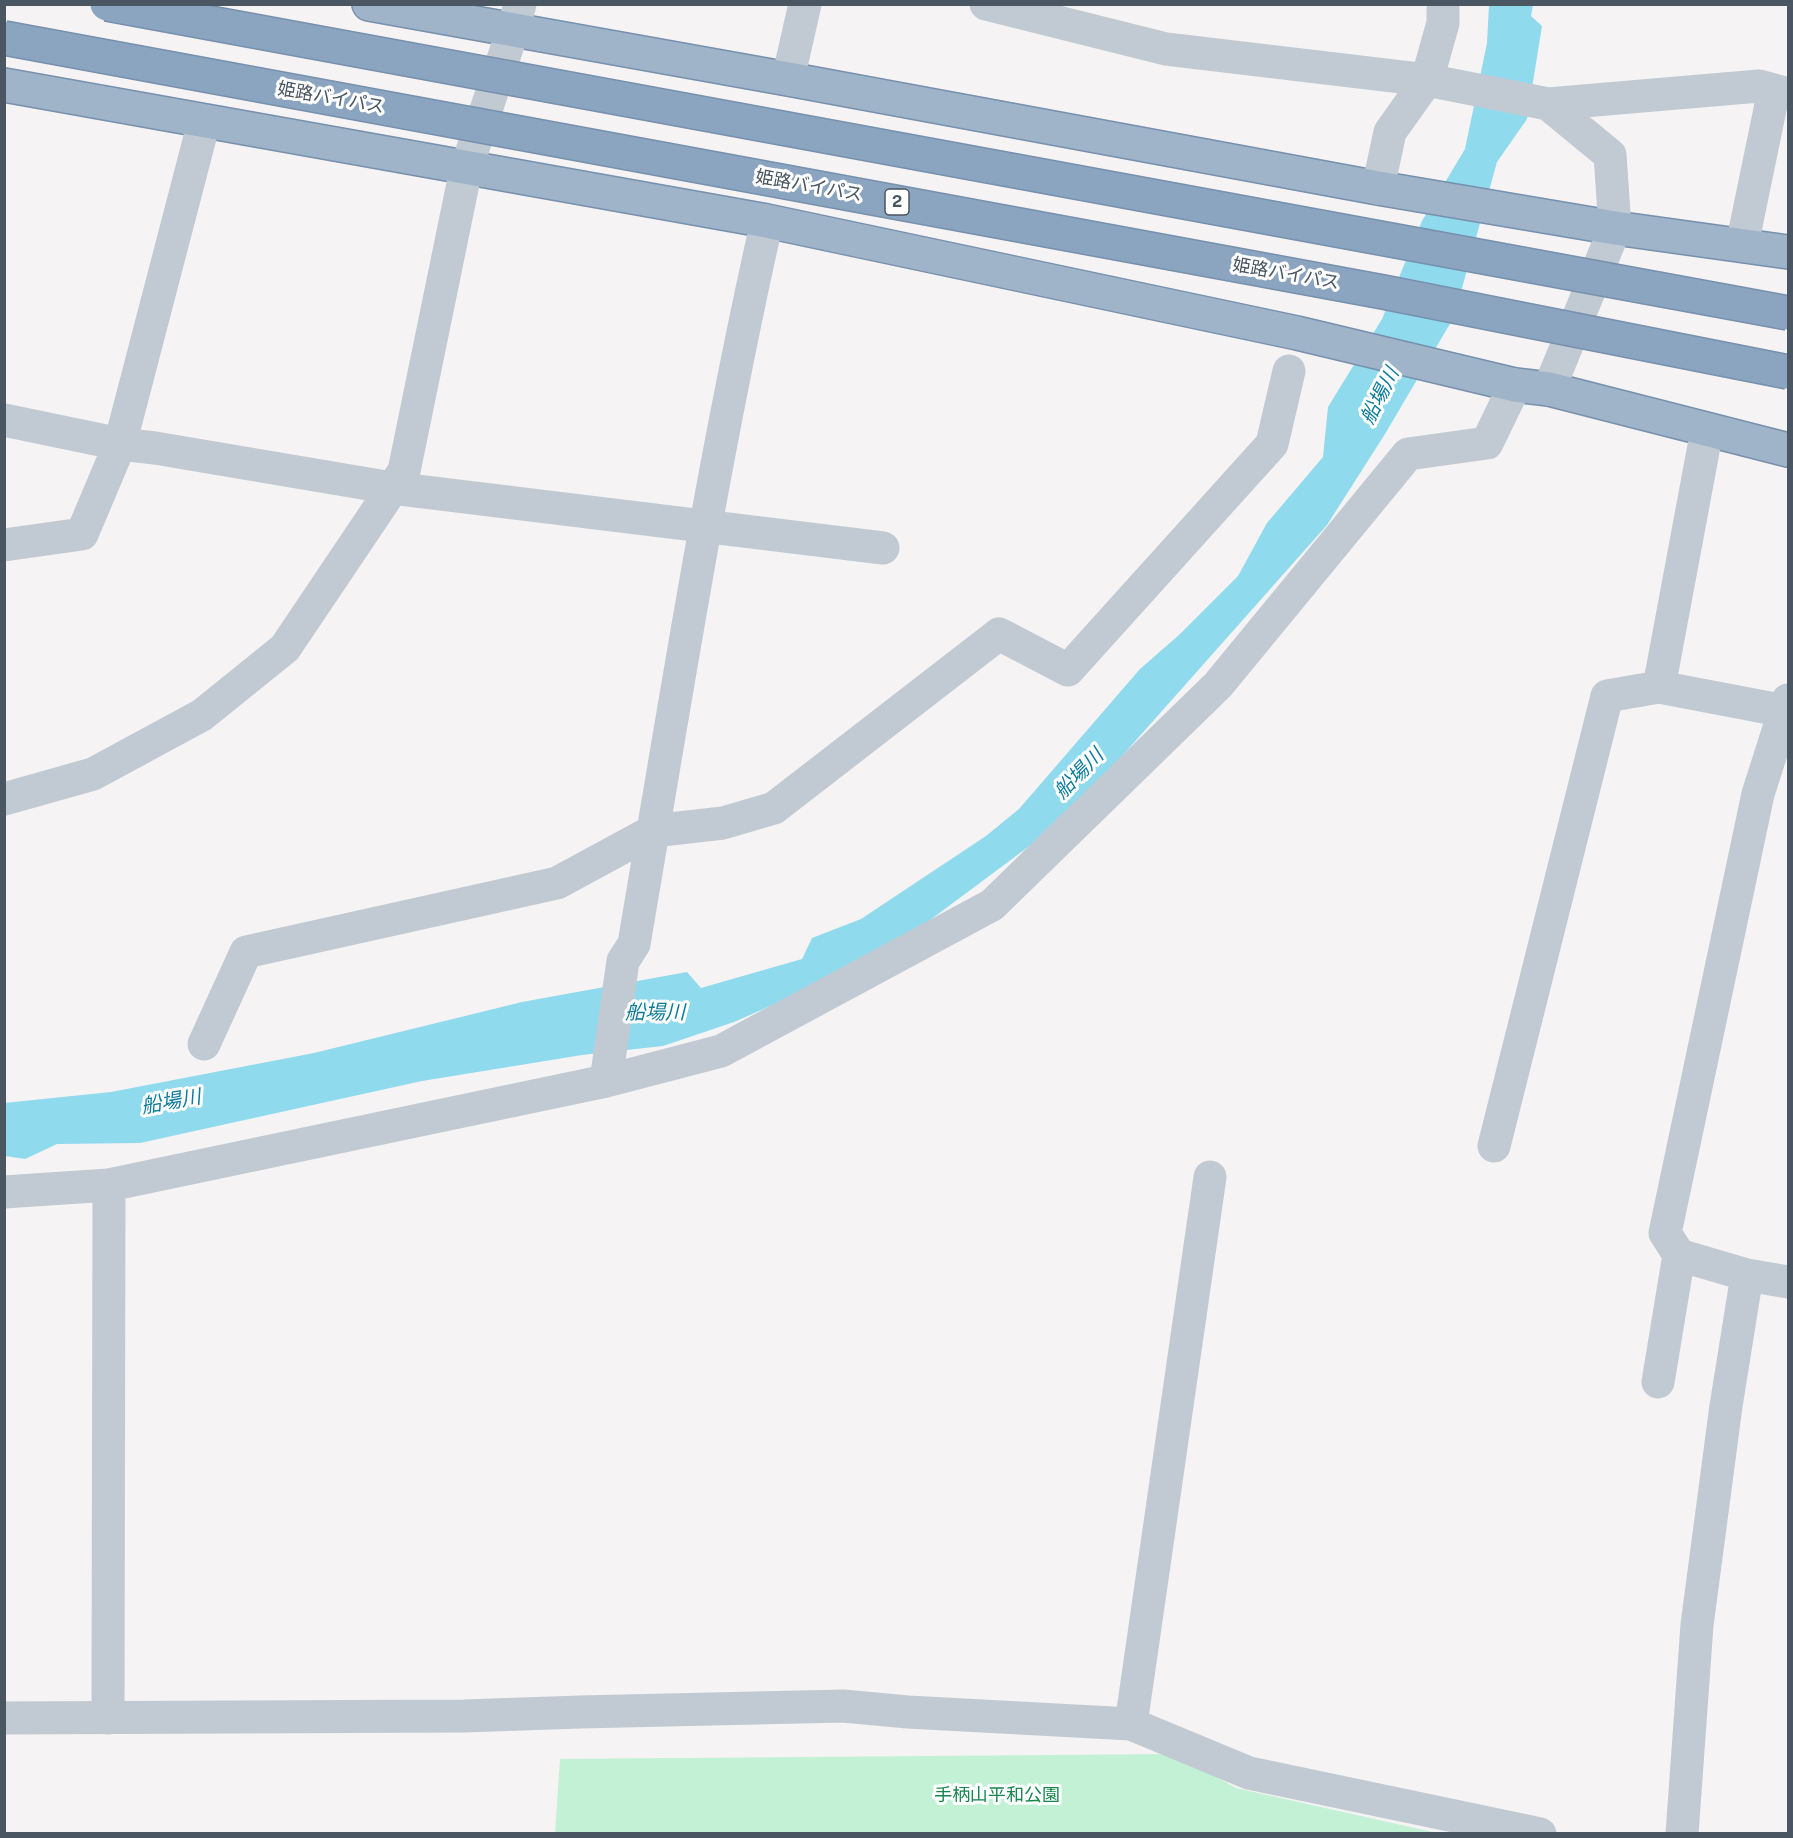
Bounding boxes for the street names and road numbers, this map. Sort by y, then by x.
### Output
street label: 姫路バイパス [276,78,386,118]
street label: 姫路バイパス [754,166,864,206]
road number: 2 [885,189,909,215]
street label: 姫路バイパス [1231,254,1341,294]

